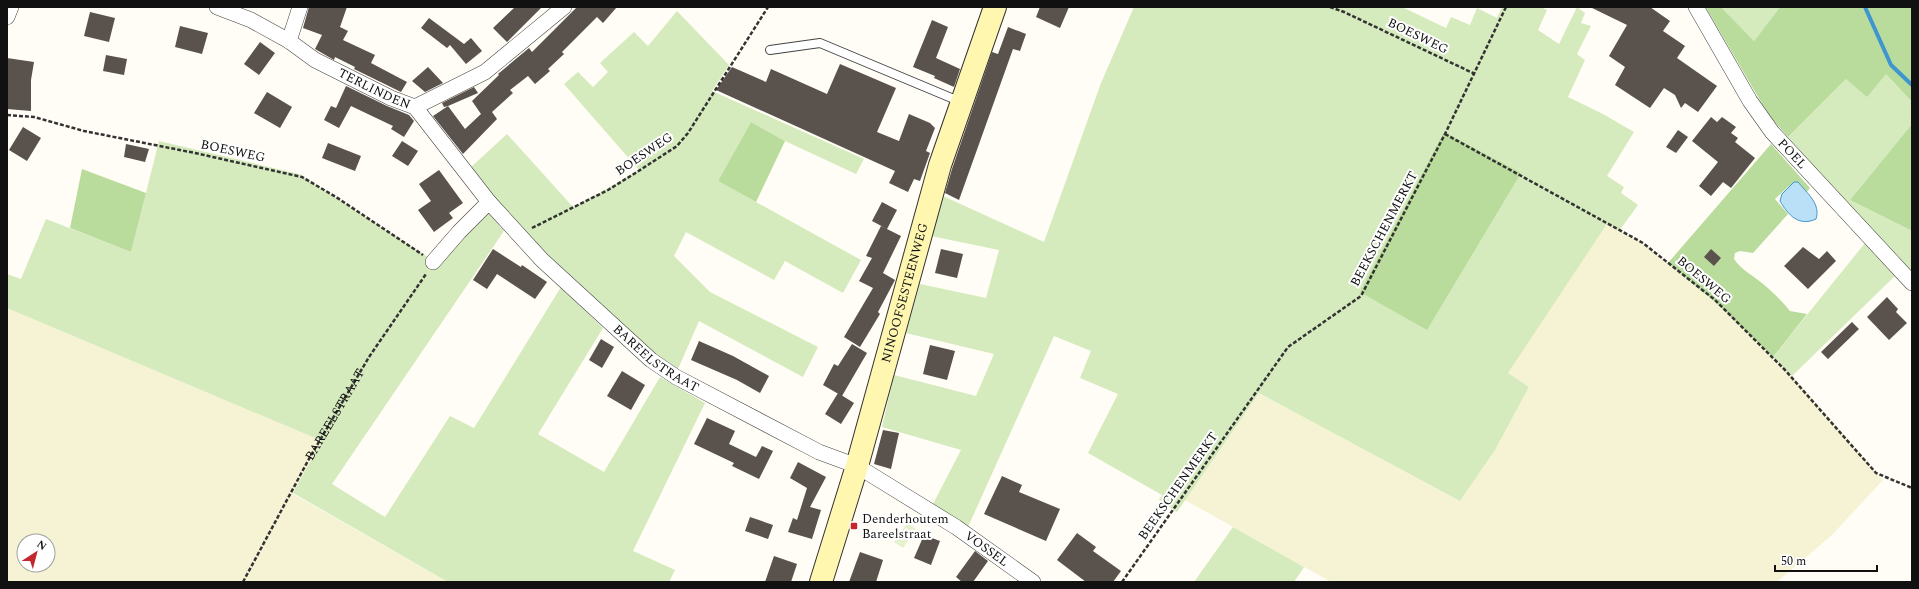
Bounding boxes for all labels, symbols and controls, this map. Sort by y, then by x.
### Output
street label: BOESWEG [1384,13,1452,59]
street label: TERLINDEN [335,63,413,114]
street label: BOESWEG [611,127,677,181]
street label: BOESWEG [199,134,267,168]
street label: POEL [1773,134,1812,174]
street label: BEEKSCHENMERKT [1345,168,1423,290]
street label: NINOOFSESTEENWEG [876,221,934,365]
street label: BOESWEG [1672,251,1736,309]
street label: BAREELSTRAAT [608,320,703,397]
street label: BAREELSTRAAT [300,365,370,464]
street label: BEEKSCHENMERKT [1133,428,1223,544]
place label: Denderhoutem Bareelstraat [862,509,949,544]
marker: Denderhoutem Bareelstraat [849,521,859,531]
street label: VOSSEL [960,526,1013,572]
north arrow [16,533,56,573]
text: N [33,536,50,555]
scale bar [1775,547,1877,573]
text: 50 m [1781,552,1806,571]

